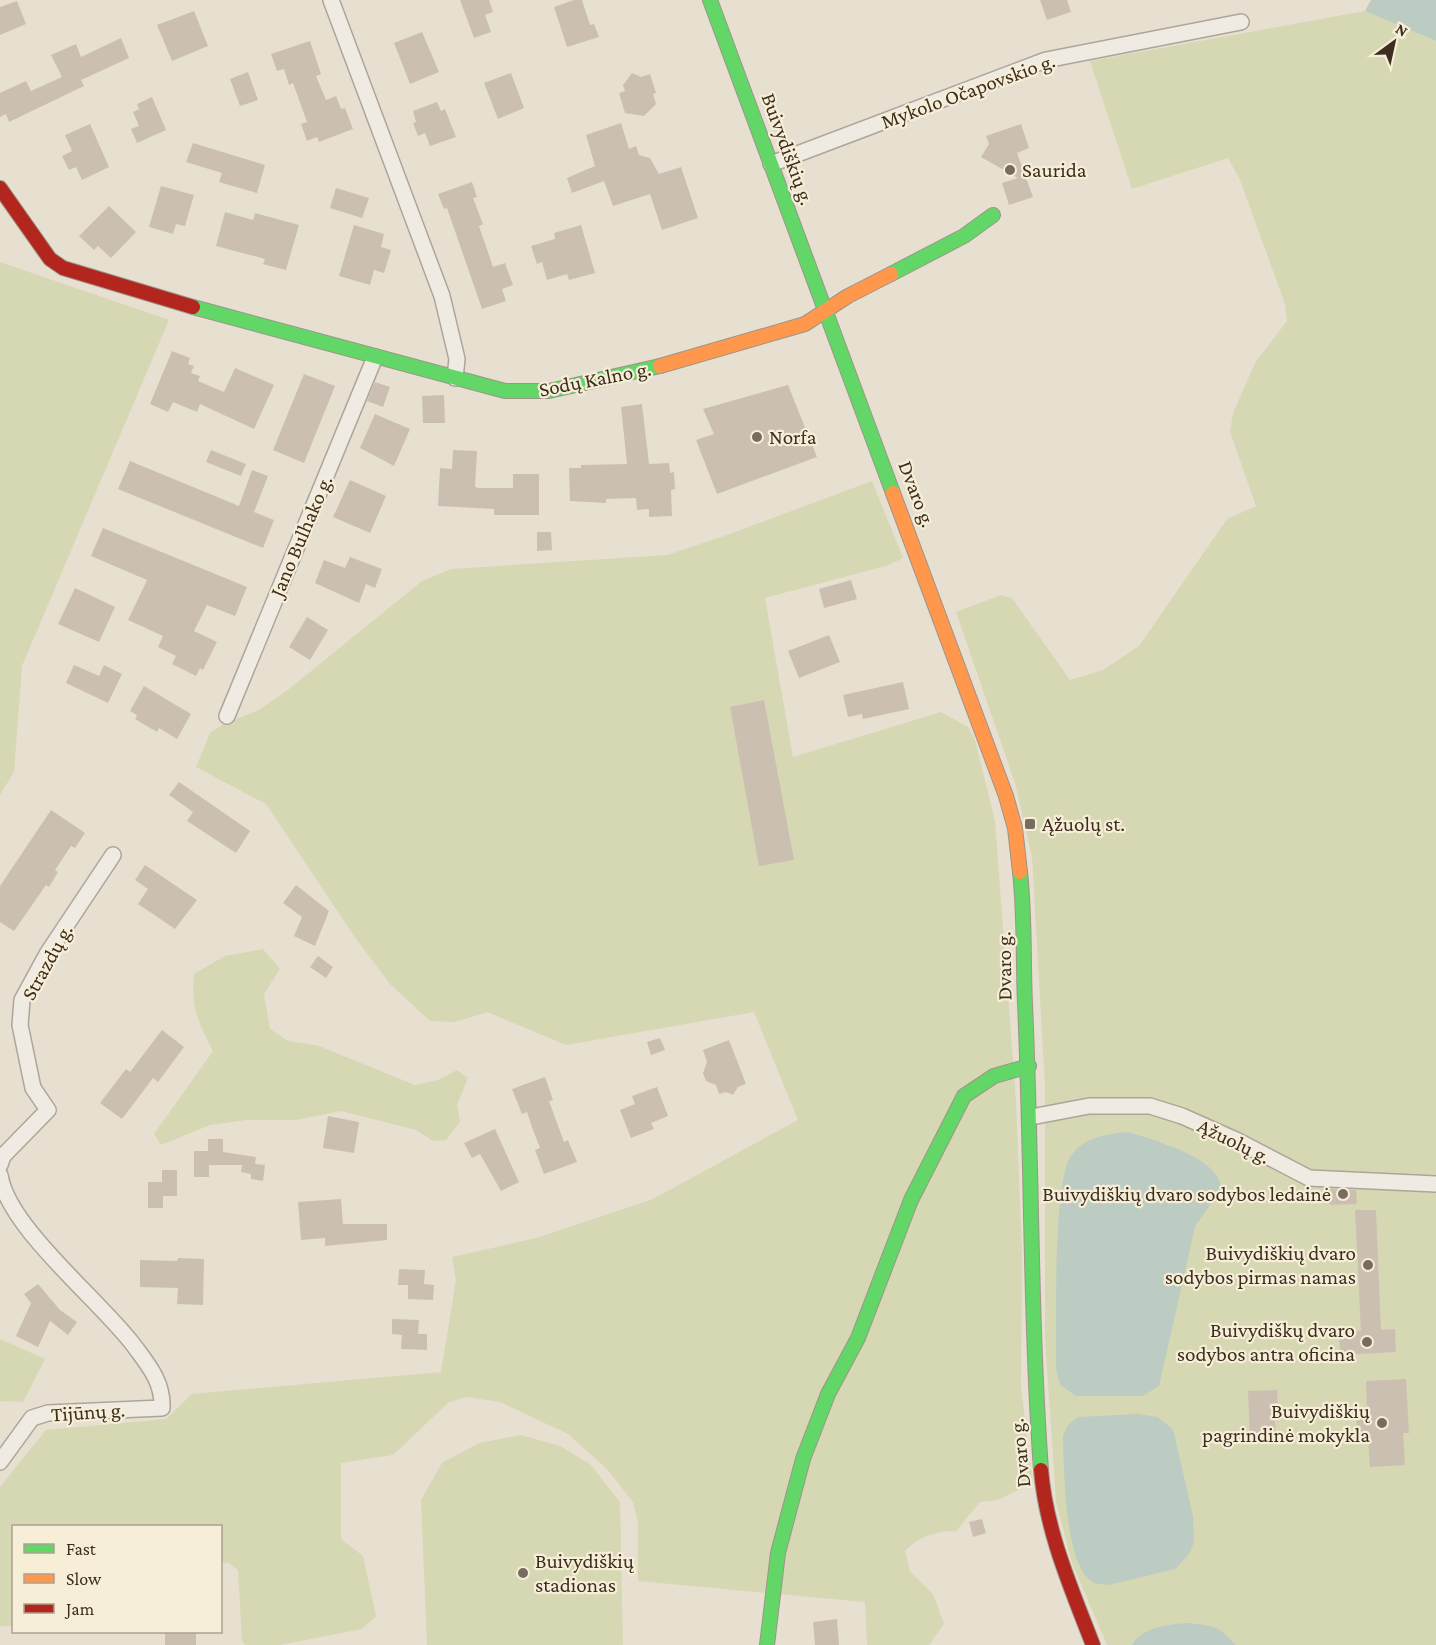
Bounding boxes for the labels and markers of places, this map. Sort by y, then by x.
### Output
place label: Saurida [1022,158,1087,182]
marker: Saurida [1003,163,1017,177]
place label: Norfa [769,425,817,449]
marker: Norfa [750,430,764,444]
place label: Ąžuolų st. [1042,812,1125,836]
marker: Ąžuolų st. [1023,817,1037,831]
place label: Buivydiškių dvaro sodybos ledainė [1042,1182,1331,1206]
marker: Buivydiškių dvaro sodybos ledainė [1336,1187,1350,1201]
place label: Buivydiškių dvaro sodybos pirmas namas [1165,1241,1356,1289]
marker: Buivydiškių dvaro sodybos pirmas namas [1361,1258,1375,1272]
place label: Buivydiškų dvaro sodybos antra oficina [1177,1318,1355,1366]
marker: Buivydiškų dvaro sodybos antra oficina [1360,1335,1374,1349]
place label: Buivydiškių pagrindinė mokykla [1202,1399,1371,1447]
marker: Buivydiškių pagrindinė mokykla [1375,1416,1389,1430]
place label: Buivydiškių stadionas [535,1549,635,1597]
marker: Buivydiškių stadionas [516,1566,530,1580]

